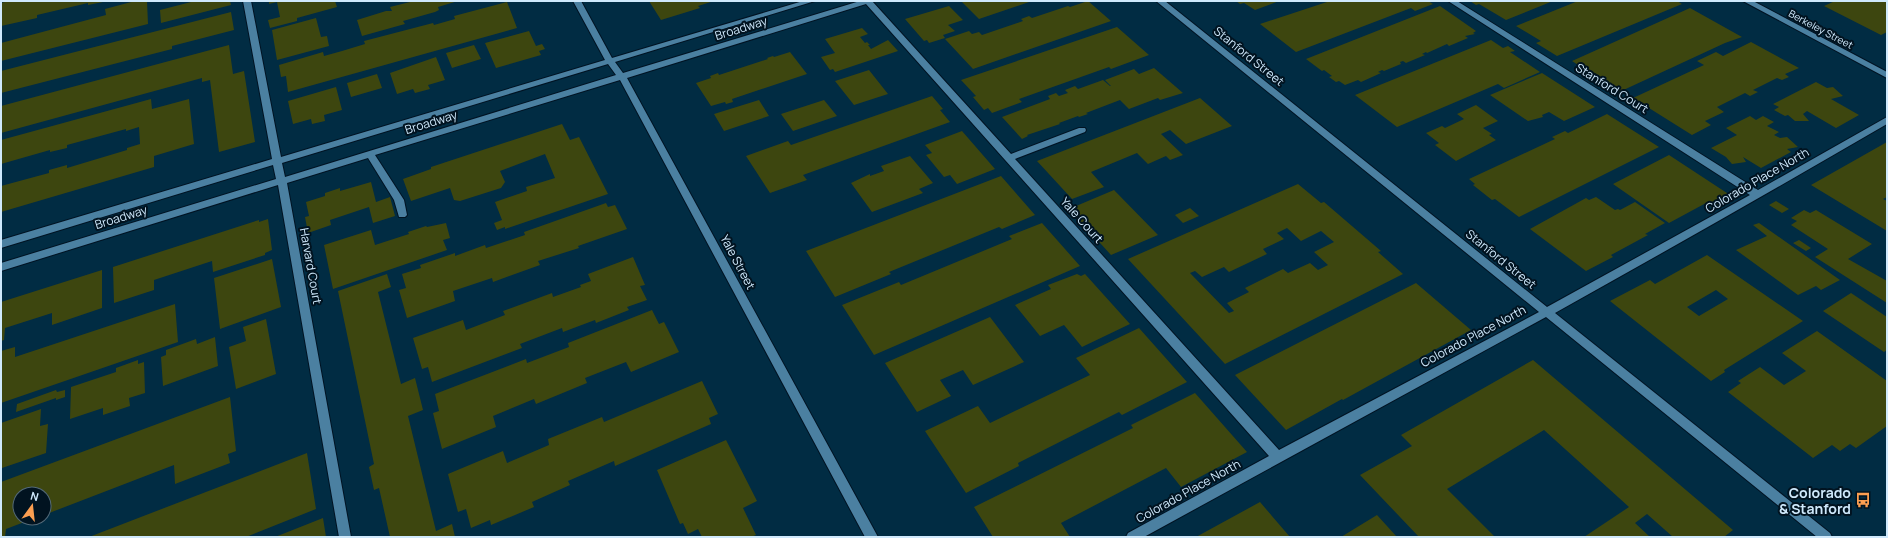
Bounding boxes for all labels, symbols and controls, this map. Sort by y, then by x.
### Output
street label: Berkeley Street [1786,6,1856,52]
street label: Broadway [713,12,770,44]
street label: Stanford Street [1210,22,1288,90]
street label: Stanford Court [1572,59,1652,117]
street label: Broadway [403,106,460,138]
street label: Colorado Place North [1702,143,1812,217]
street label: Yale Court [1057,193,1107,247]
street label: Broadway [93,201,150,233]
street label: Stanford Street [1462,225,1540,293]
street label: Harvard Court [296,226,326,306]
street label: Yale Street [716,232,760,293]
street label: Colorado Place North [1417,301,1529,371]
street label: Colorado Place North [1133,455,1243,527]
place label: Colorado & Stanford [1779,483,1851,518]
north arrow [12,486,52,526]
text: N [29,488,41,504]
bus stop icon: Colorado & Stanford [1854,491,1872,509]

